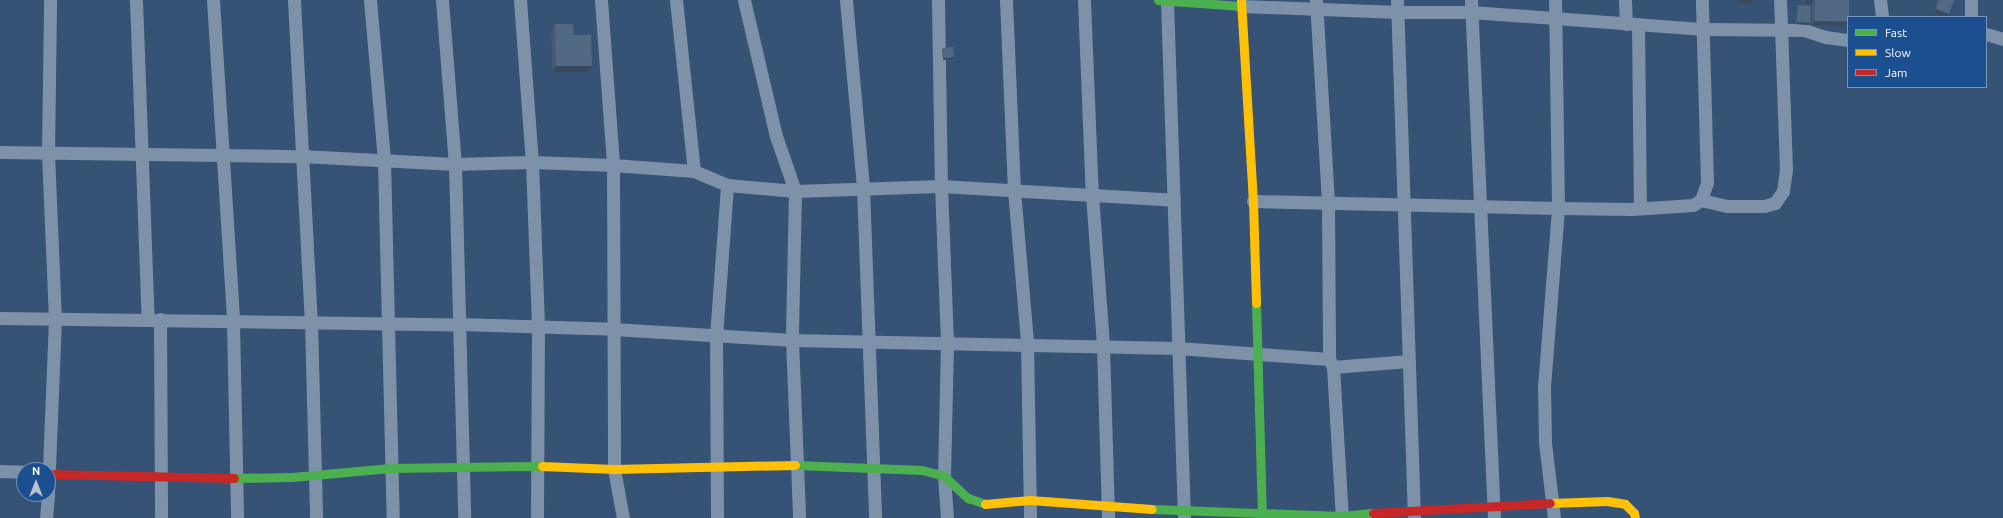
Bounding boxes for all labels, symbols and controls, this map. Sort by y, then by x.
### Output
legend [1847,16,1987,88]
text: Fast [1885,26,1907,39]
text: Slow [1885,46,1911,59]
text: Jam [1885,66,1907,79]
north arrow [16,462,56,502]
text: N [32,465,40,477]

